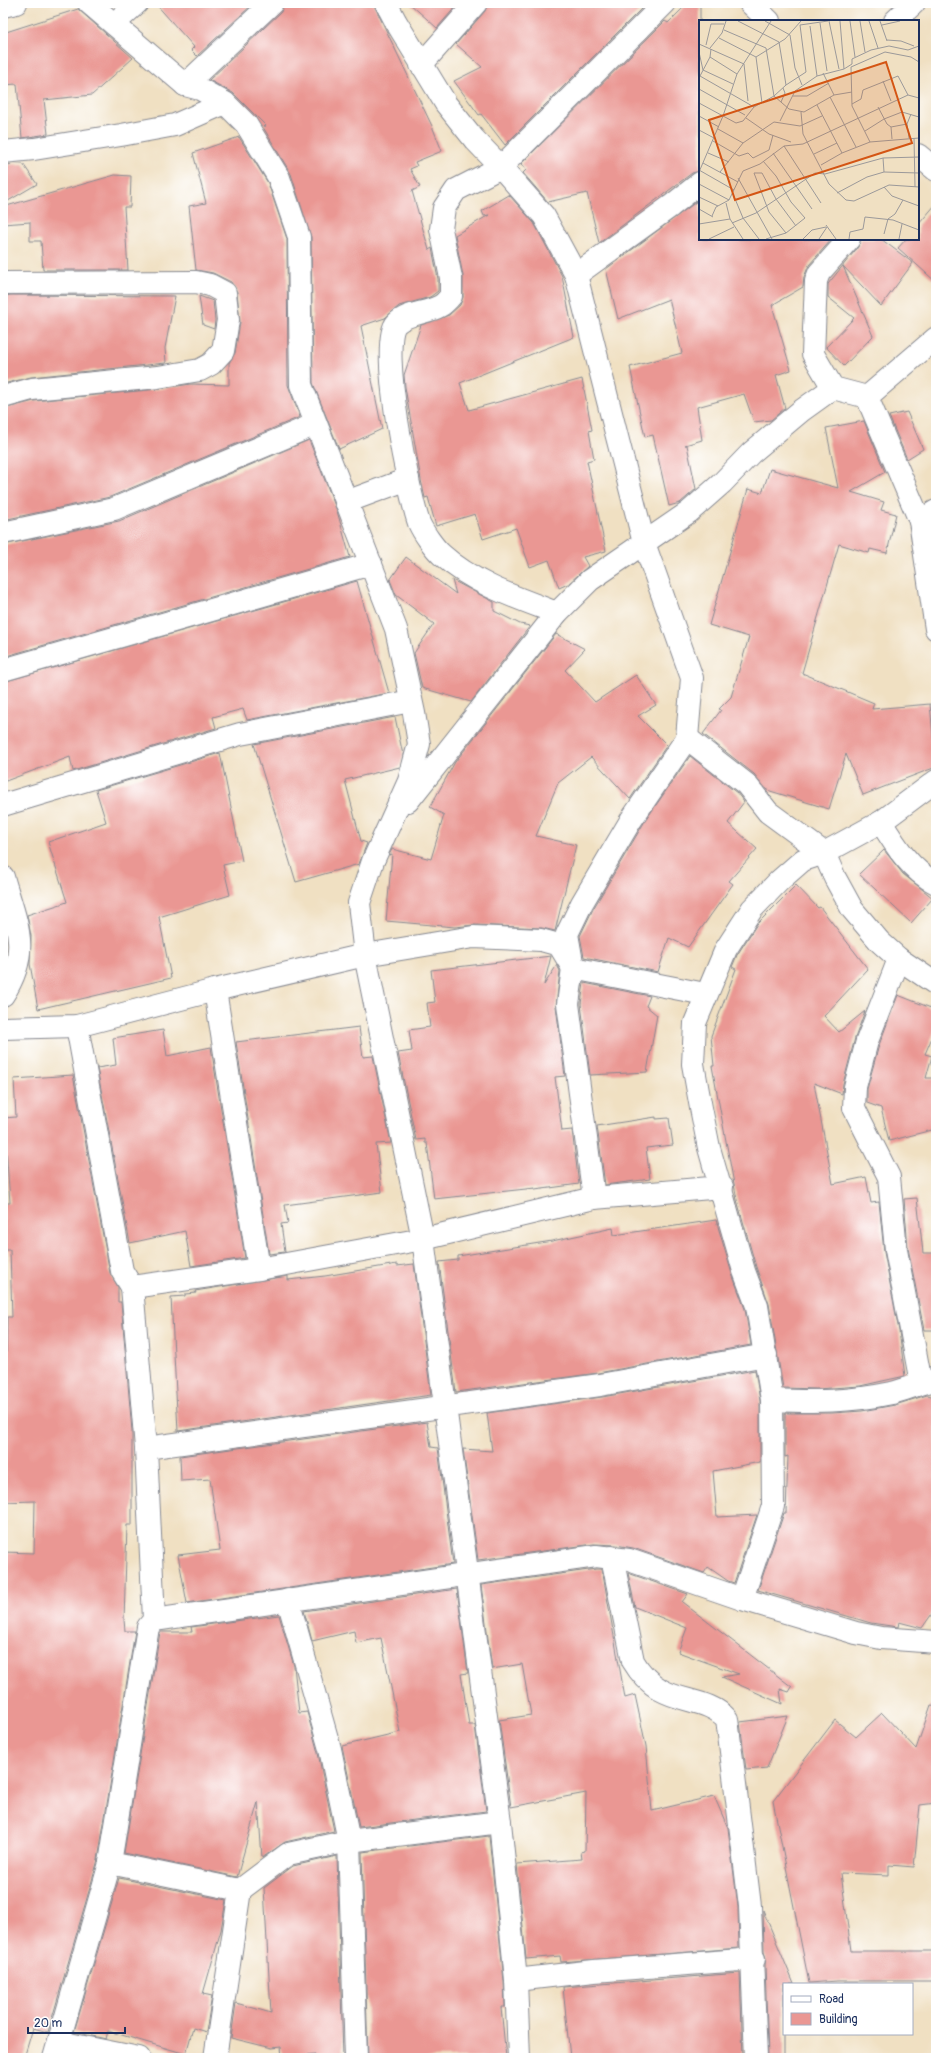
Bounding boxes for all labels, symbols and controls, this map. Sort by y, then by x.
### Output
inset map [699,20,919,240]
legend [783,1983,913,2035]
text: Road [819,1992,844,2007]
scale bar [28,2009,125,2035]
text: Building [819,2012,858,2027]
text: 20 m [34,2016,63,2031]

